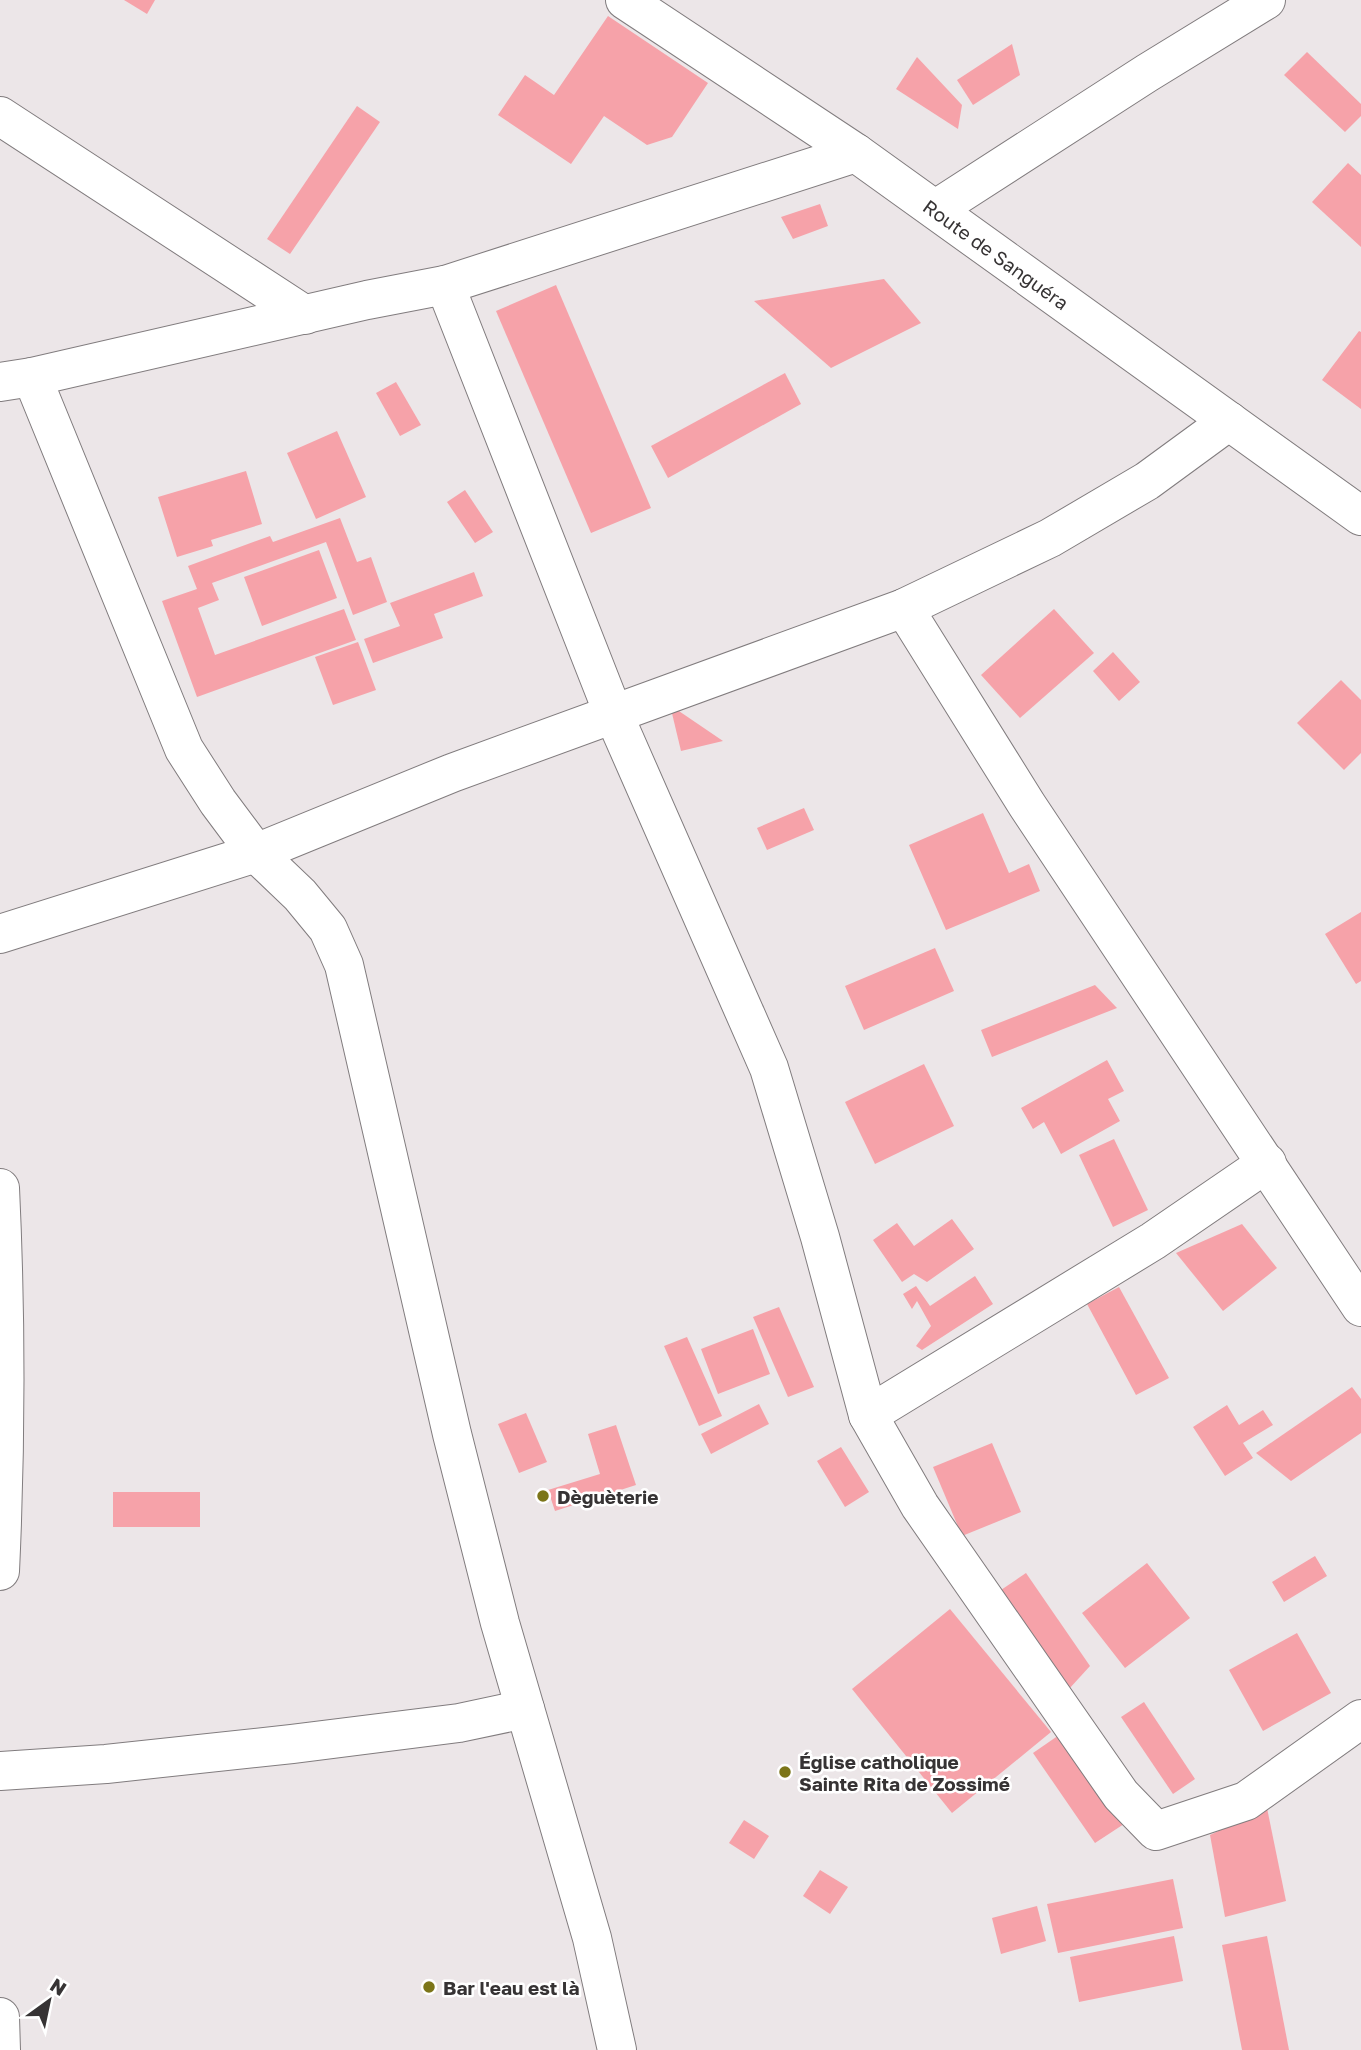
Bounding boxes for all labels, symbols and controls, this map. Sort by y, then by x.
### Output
street label: Route de Sanguéra [919,194,1074,314]
place label: Dèguèterie [557,1485,659,1508]
marker: Dèguèterie [535,1488,551,1504]
place label: Église catholique Sainte Rita de Zossimé [799,1750,1010,1795]
marker: Église catholique Sainte Rita de Zossimé [777,1764,793,1780]
north arrow [14,1966,84,2036]
text: N [46,1973,71,2000]
place label: Bar l'eau est là [443,1976,579,1999]
marker: Bar l'eau est là [421,1979,437,1995]

